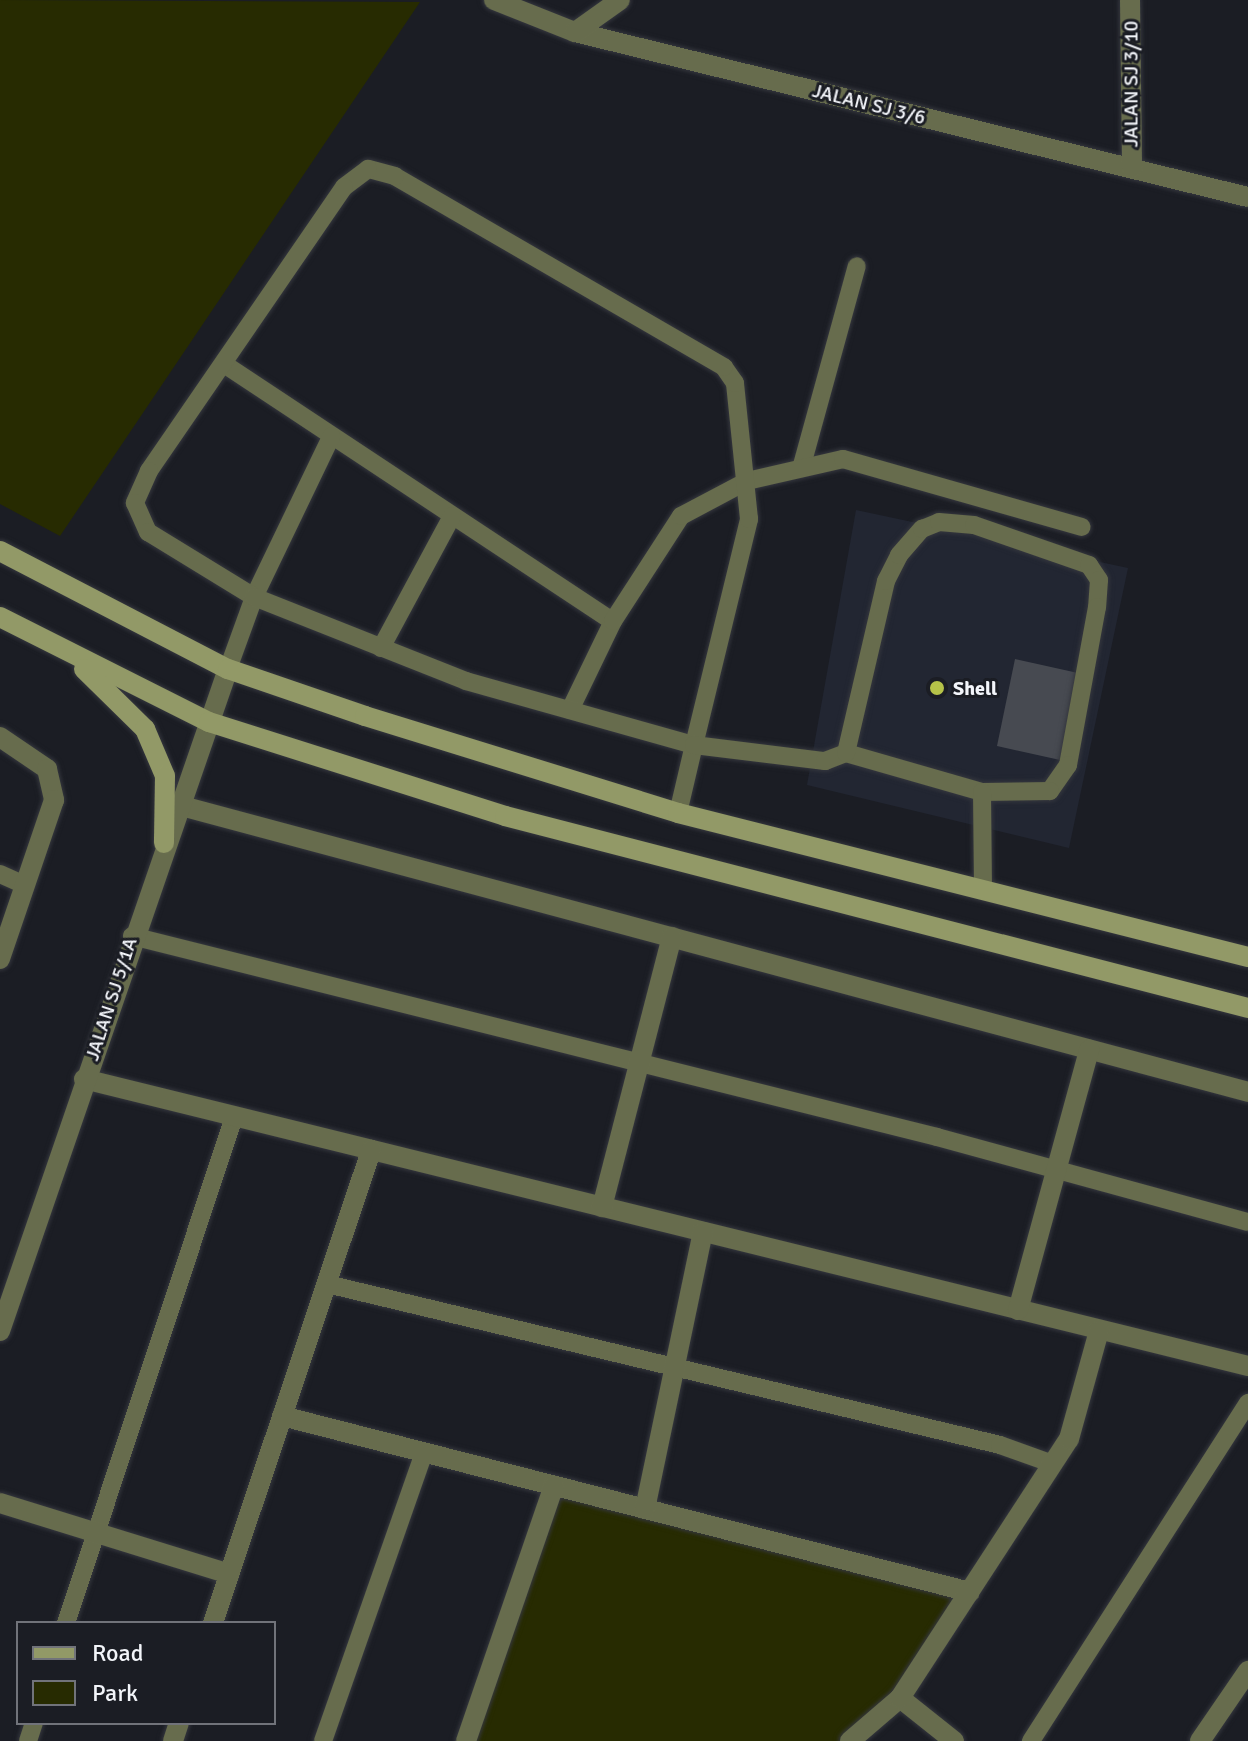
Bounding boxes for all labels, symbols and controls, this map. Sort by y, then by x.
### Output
street label: JALAN SJ 3/10 [1119,21,1143,147]
street label: JALAN SJ 3/6 [810,78,928,130]
place label: Shell [953,676,997,700]
marker: Shell [928,679,946,697]
street label: JALAN SJ 5/1A [80,934,142,1064]
legend [16,1621,276,1725]
text: Road [92,1638,143,1668]
text: Park [92,1678,138,1708]

